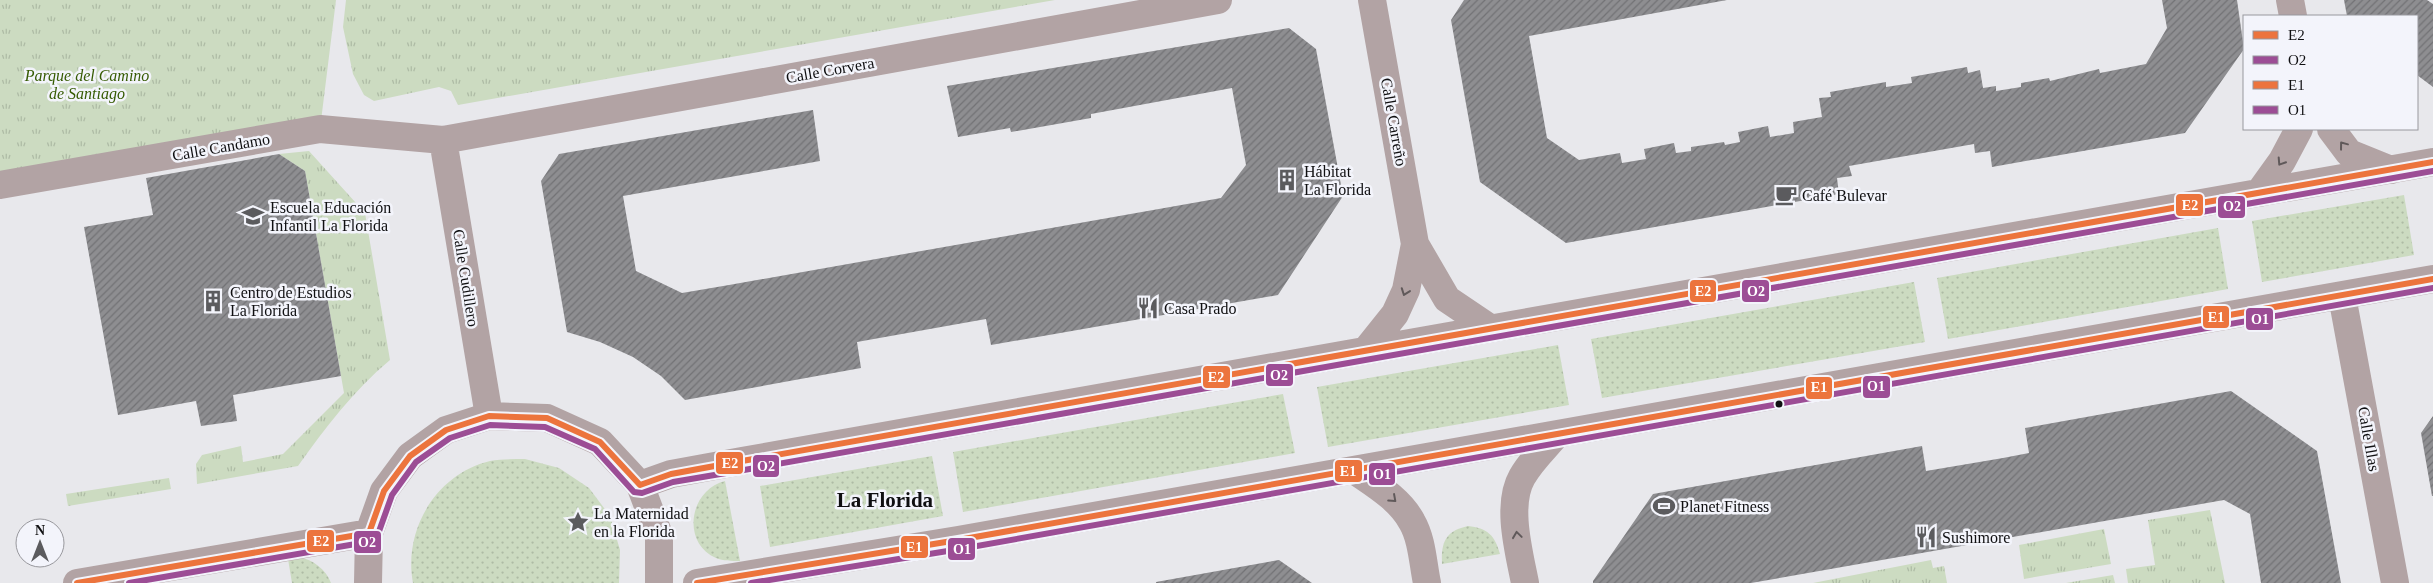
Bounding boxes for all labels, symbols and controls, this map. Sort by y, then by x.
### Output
legend [2243,15,2418,130]
text: E2 [2288,27,2305,43]
text: O2 [2288,52,2306,68]
street label: Calle Corvera [785,54,875,86]
park label: Parque del Camino de Santiago [24,67,149,103]
street label: Calle Carreño [1378,77,1410,167]
text: E1 [2288,77,2305,93]
text: O1 [2288,102,2306,118]
street label: Calle Candamo [171,130,271,164]
one-way arrow [2340,141,2349,151]
one-way arrow [2278,157,2287,166]
place label: Hábitat La Florida [1304,163,1371,198]
building icon: Hábitat La Florida [1274,167,1300,193]
cafe icon: Café Bulevar [1773,182,1799,208]
place label: Café Bulevar [1802,187,1888,204]
line badge: E2 [2175,193,2204,217]
line badge: O2 [2217,195,2246,219]
text: E2 [2182,198,2198,213]
place label: Escuela Educación Infantil La Florida [270,199,391,234]
text: O2 [2223,199,2241,214]
school or university icon: Escuela Educación Infantil La Florida [240,203,266,229]
street label: Calle Cudillero [450,228,482,328]
line badge: E2 [1689,279,1717,303]
line badge: O2 [1741,279,1770,303]
place label: Centro de Estudios La Florida [230,284,352,319]
text: E2 [1695,284,1711,299]
text: O2 [1747,284,1765,299]
one-way arrow [1401,287,1411,296]
building icon: Centro de Estudios La Florida [200,288,226,314]
restaurant icon: Casa Prado [1135,295,1161,321]
place label: Casa Prado [1164,300,1236,317]
line badge: E1 [2202,305,2230,329]
line badge: O1 [2245,307,2274,331]
text: E1 [2208,310,2224,325]
text: O1 [2251,312,2269,327]
line badge: O2 [1265,363,1294,387]
line badge: E2 [1202,365,1231,389]
text: O2 [1270,368,1288,383]
text: E2 [1208,370,1224,385]
line badge: O1 [1862,375,1891,399]
line badge: E1 [1805,376,1833,400]
text: O1 [1867,379,1885,394]
text: E1 [1811,380,1827,395]
unlabelled marker [1774,399,1784,409]
street label: Calle Illas [2355,405,2383,473]
line badge: E2 [715,451,744,475]
line badge: O2 [752,454,780,478]
text: E2 [722,456,738,471]
text: O2 [757,459,775,474]
line badge: E1 [1334,459,1363,483]
line badge: O1 [1368,462,1396,486]
text: E1 [1340,464,1356,479]
text: O1 [1373,467,1391,482]
district label: La Florida [837,488,934,512]
one-way arrow [1387,493,1396,502]
sports icon: Planet Fitness [1651,493,1677,519]
place label: Planet Fitness [1680,498,1769,515]
place label: La Maternidad en la Florida [594,505,689,540]
place icon: La Maternidad en la Florida [565,509,591,535]
north arrow [15,518,65,568]
text: N [35,523,45,538]
restaurant icon: Sushimore [1913,524,1939,550]
line badge: E2 [306,529,335,553]
place label: Sushimore [1942,529,2010,546]
line badge: O2 [353,530,382,554]
one-way arrow [1512,531,1523,539]
text: E2 [313,534,329,549]
text: O2 [358,535,376,550]
line badge: E1 [900,535,929,559]
line badge: O1 [947,537,976,561]
text: E1 [906,540,922,555]
text: O1 [953,542,971,557]

